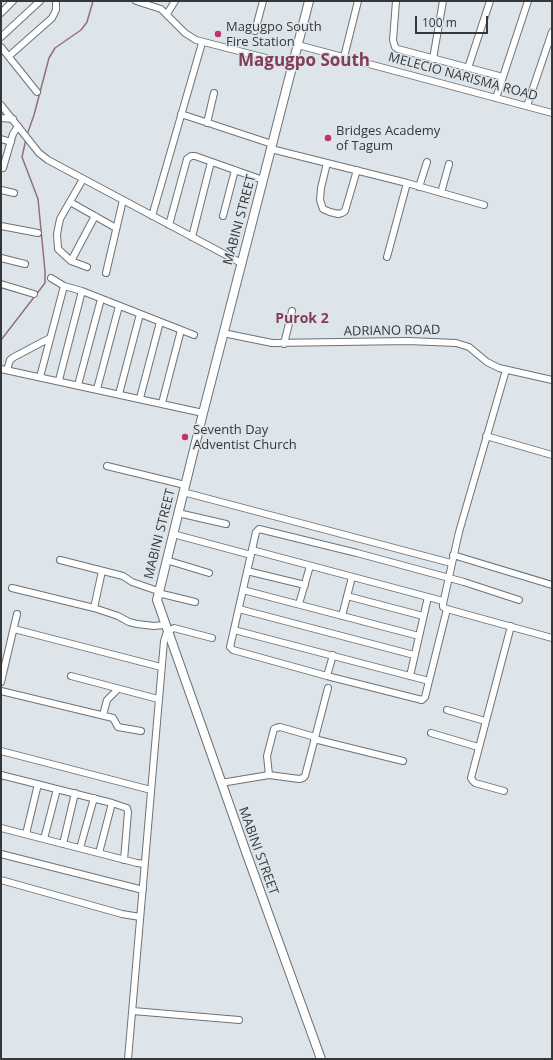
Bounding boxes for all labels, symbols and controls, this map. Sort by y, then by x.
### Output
scale bar [417,8,490,34]
text: 100 m [422,14,457,31]
place label: Magugpo South Fire Station [226,19,322,50]
marker: Magugpo South Fire Station [213,29,223,39]
street label: MELECIO NARISMA ROAD [387,50,539,104]
district label: Magugpo South [238,51,370,71]
place label: Bridges Academy of Tagum [336,123,440,154]
marker: Bridges Academy of Tagum [323,133,333,143]
street label: MABINI STREET [220,173,260,267]
district label: Purok 2 [275,311,329,327]
street label: ADRIANO ROAD [344,322,440,340]
place label: Seventh Day Adventist Church [193,422,297,453]
marker: Seventh Day Adventist Church [180,432,190,442]
street label: MABINI STREET [141,487,179,581]
street label: MABINI STREET [235,805,281,897]

